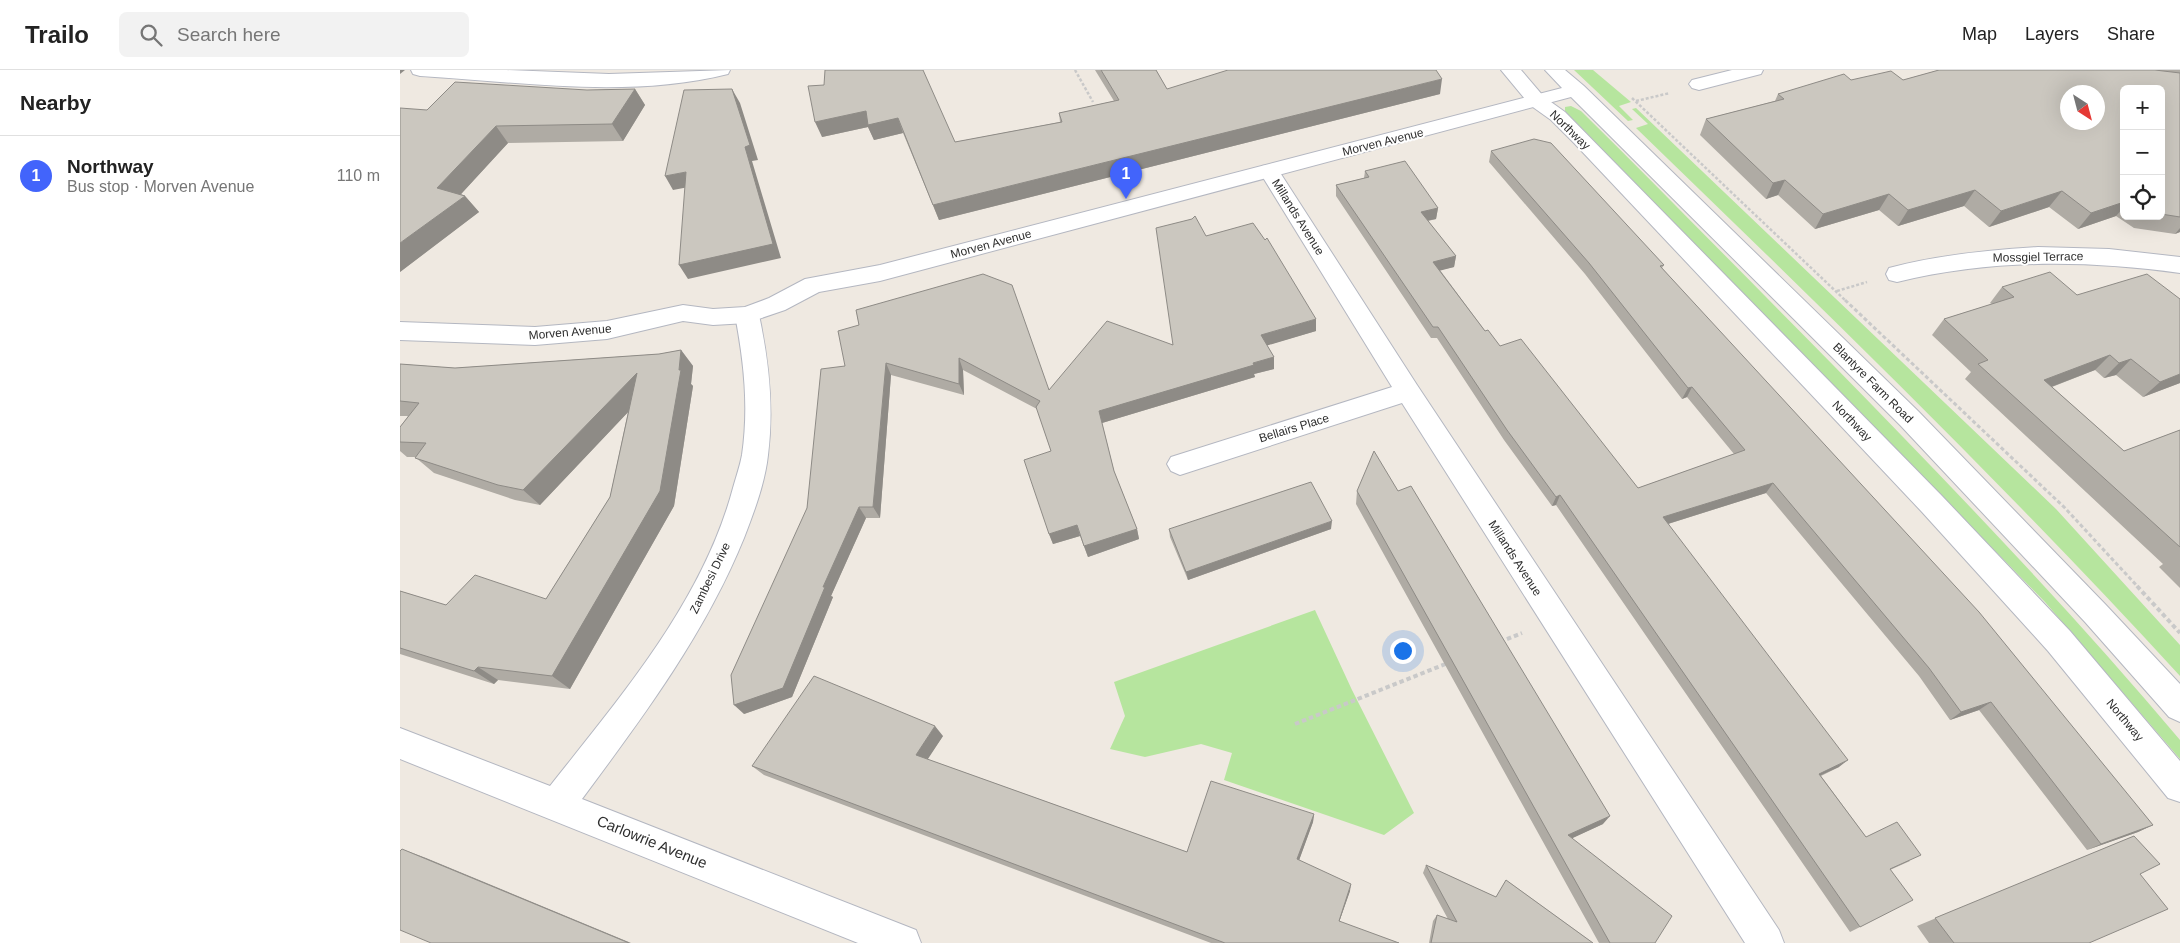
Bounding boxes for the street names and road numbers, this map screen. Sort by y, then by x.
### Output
street label: Northway [1547,107,1593,153]
street label: Morven Avenue [1341,125,1425,159]
street label: Millands Avenue [1269,176,1327,258]
street label: Morven Avenue [949,226,1033,262]
street label: Mossgiel Terrace [1993,249,2084,265]
street label: Morven Avenue [528,321,612,343]
street label: Blantyre Farm Road [1830,340,1916,426]
street label: Northway [1829,398,1875,444]
street label: Bellairs Place [1257,411,1331,445]
street label: Millands Avenue [1485,518,1545,599]
street label: Zambesi Drive [687,540,733,616]
street label: Northway [2103,696,2147,744]
street label: Carlowrie Avenue [595,812,710,871]

